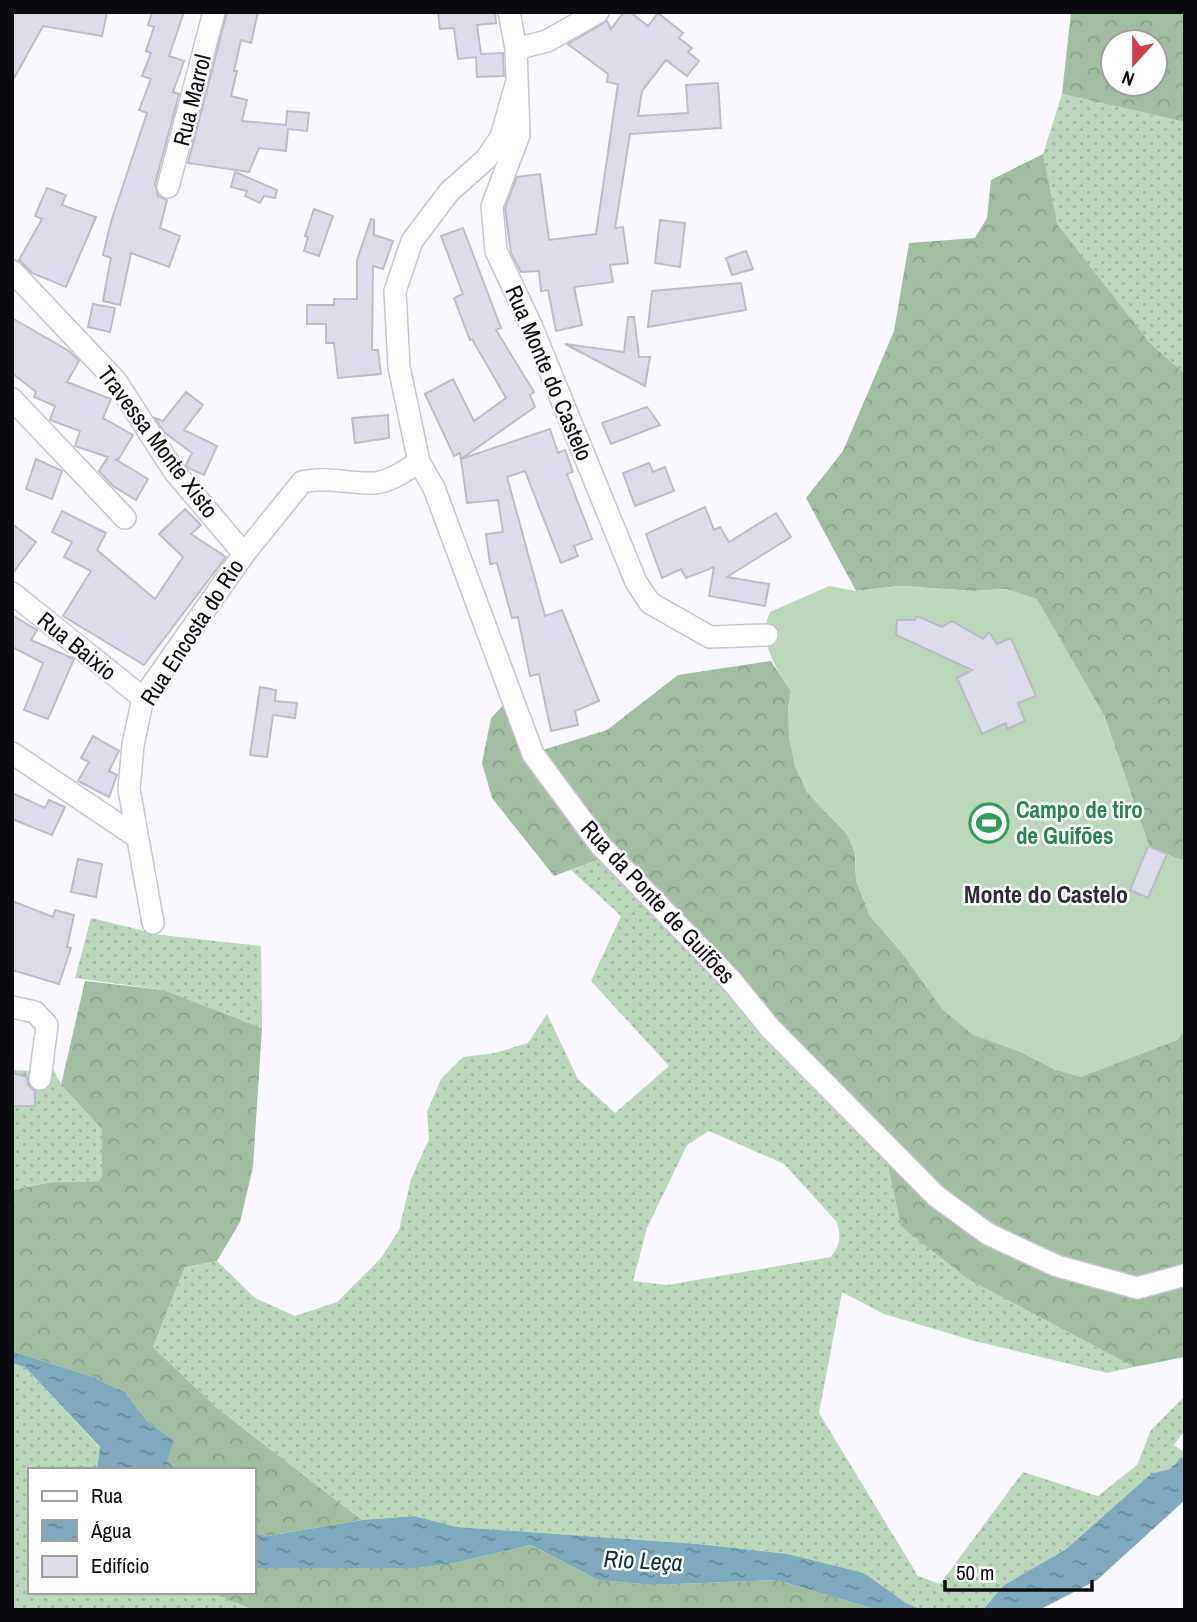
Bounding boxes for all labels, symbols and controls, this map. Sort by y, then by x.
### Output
north arrow [1099,28,1169,98]
street label: Rua Marrol [165,51,218,149]
text: N [1118,65,1138,93]
street label: Rua Monte do Castelo [499,280,600,465]
street label: Travessa Monte Xisto [91,359,226,524]
street label: Rua Encosta do Rio [133,552,251,711]
street label: Rua Baixio [31,604,123,687]
place label: Campo de tiro de Guifões [1016,794,1143,851]
sports icon: Campo de tiro de Guifões [968,802,1010,844]
street label: Rua da Ponte de Guifões [574,813,742,990]
district label: Monte do Castelo [964,878,1128,910]
legend [28,1468,256,1594]
text: Rua [91,1481,123,1510]
text: Água [90,1516,132,1545]
water label: Rio Leça [603,1542,683,1578]
scale bar [945,1548,1092,1592]
text: Edifício [91,1551,149,1580]
text: 50 m [956,1558,994,1587]

